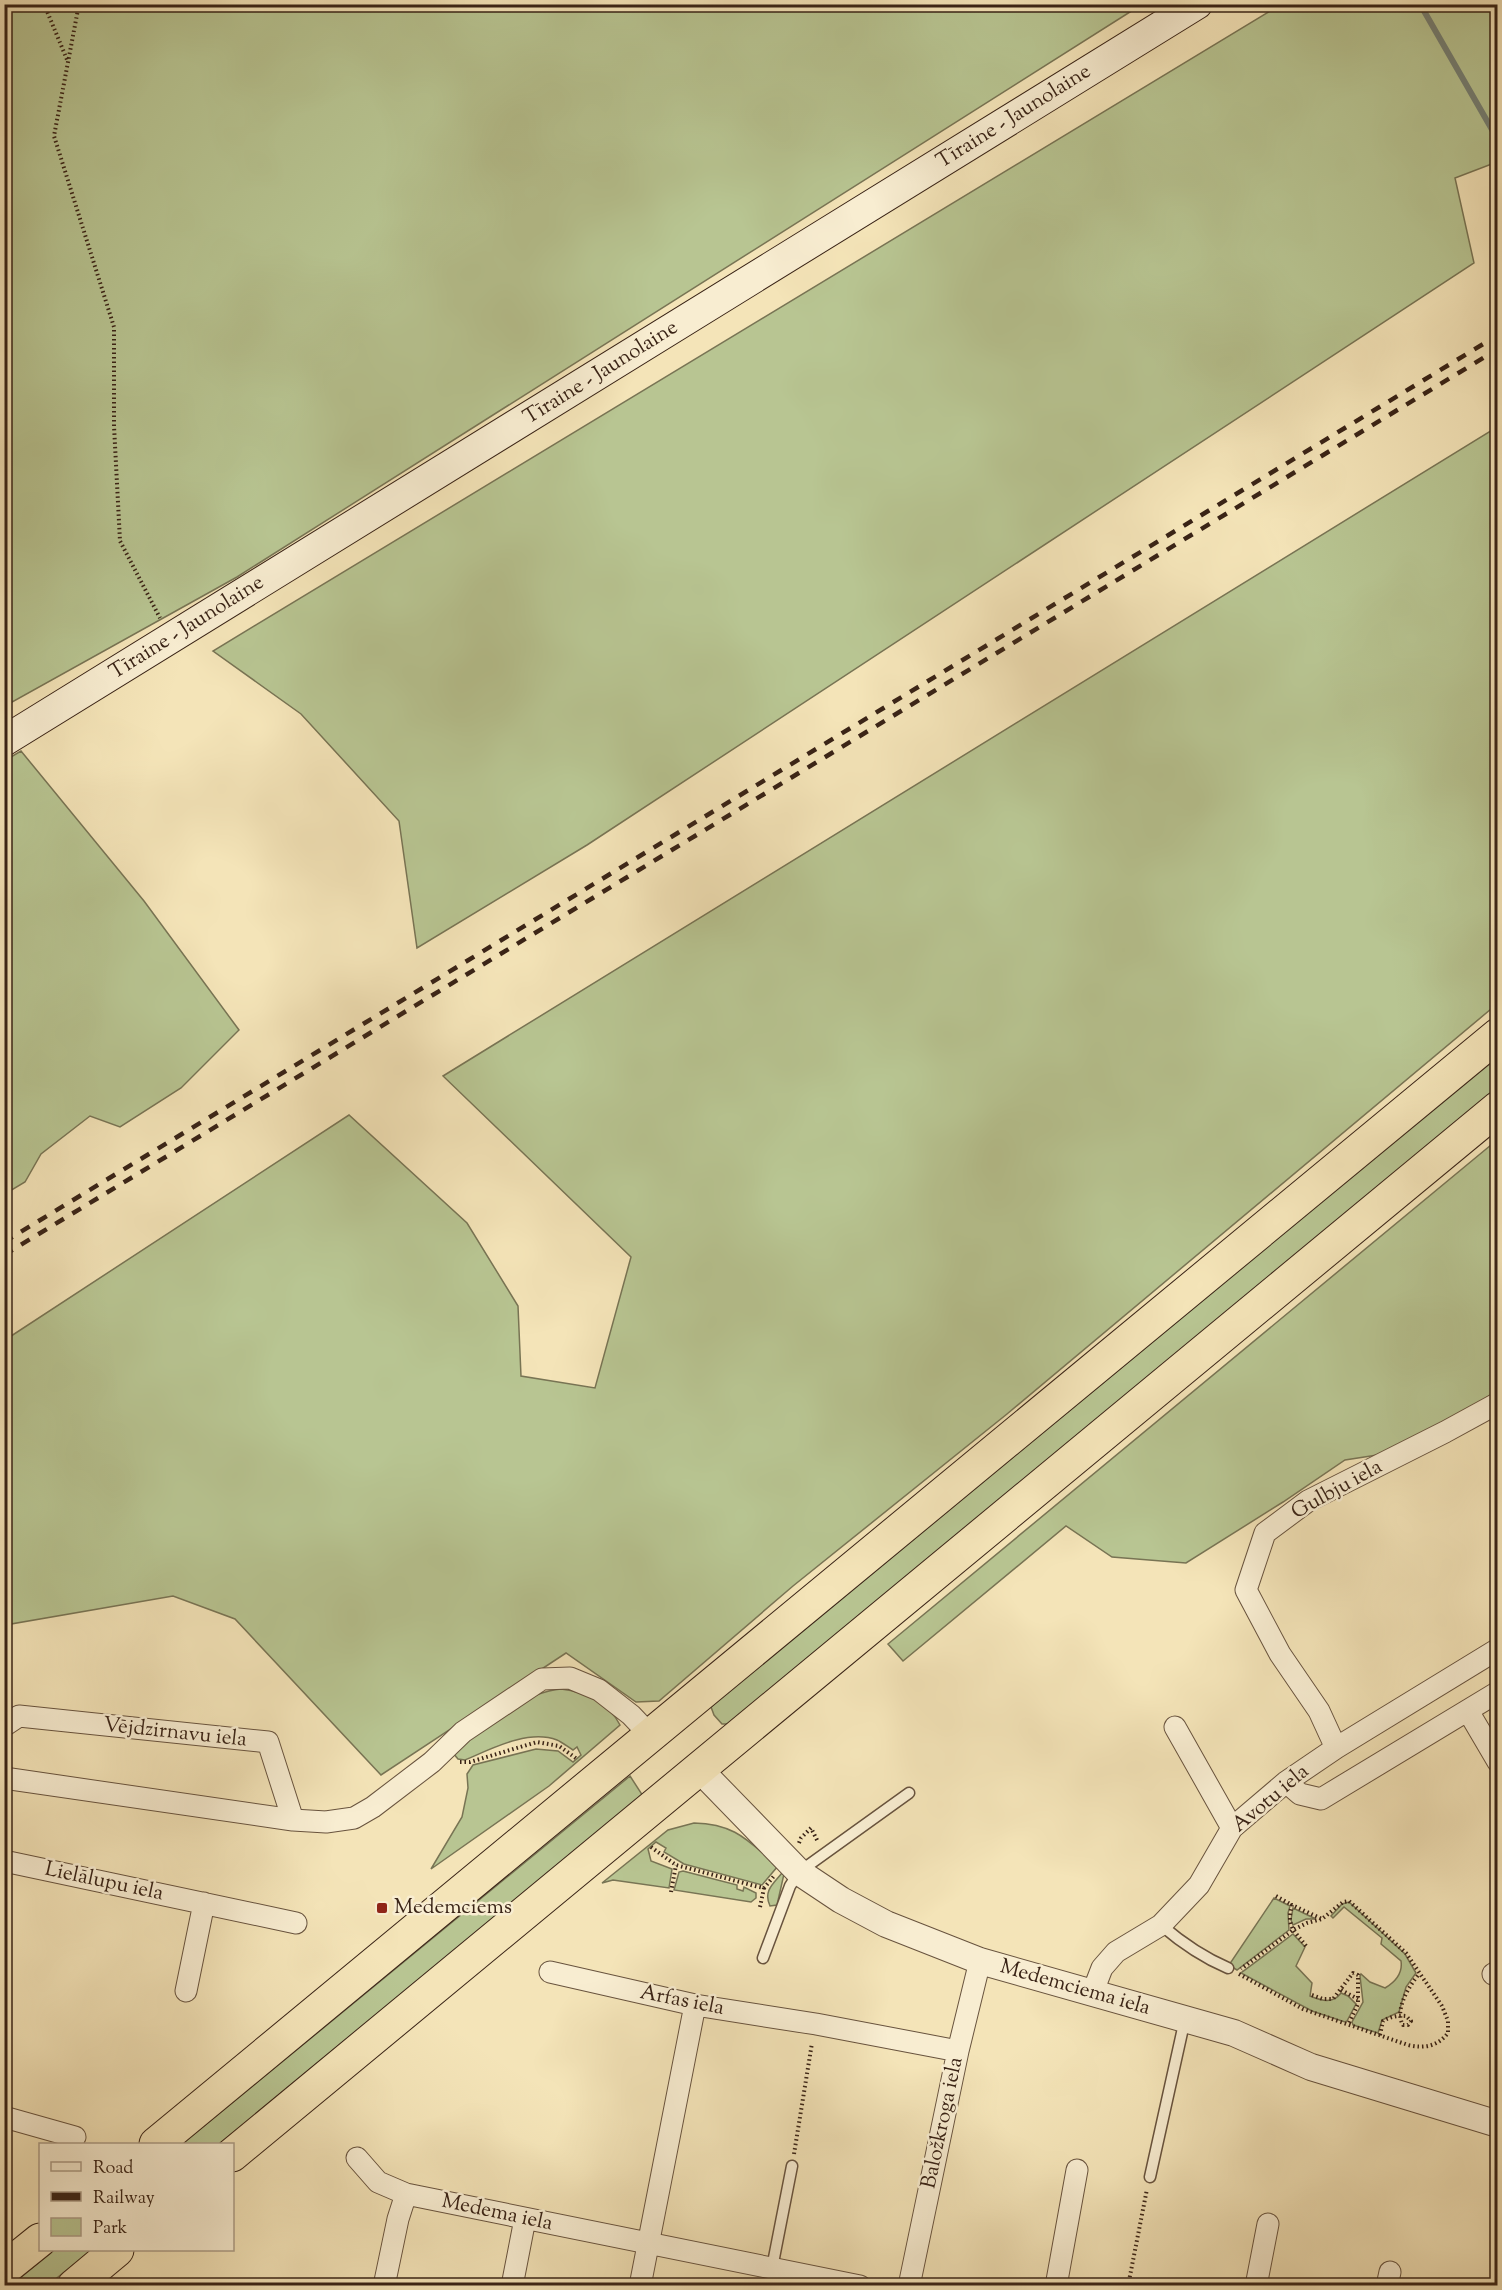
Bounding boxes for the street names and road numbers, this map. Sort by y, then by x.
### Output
street label: Tīraine - Jaunolaine [931,57,1097,177]
street label: Tīraine - Jaunolaine [518,313,684,433]
street label: Tīraine - Jaunolaine [104,568,270,688]
street label: Gulbju iela [1286,1452,1388,1527]
street label: Vējdzirnavu iela [102,1711,249,1755]
street label: Avotu iela [1226,1758,1316,1840]
street label: Lielālupu iela [42,1855,167,1909]
street label: Medemciema iela [996,1952,1154,2024]
street label: Arfas iela [637,1978,727,2024]
street label: Baložkroga iela [914,2054,972,2192]
street label: Medema iela [439,2187,556,2239]

